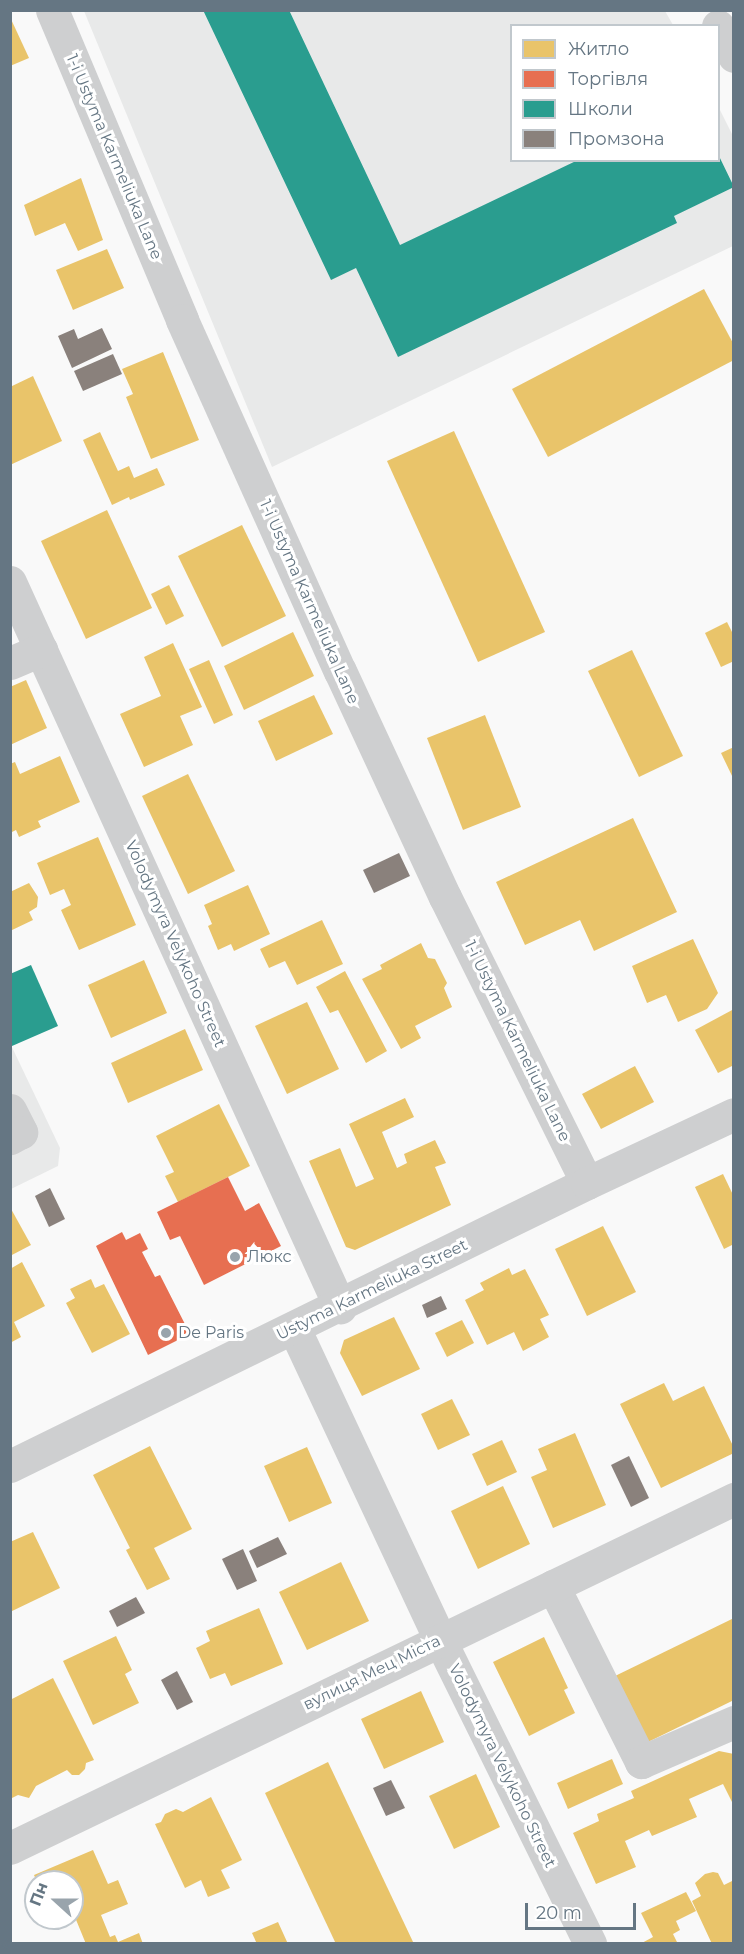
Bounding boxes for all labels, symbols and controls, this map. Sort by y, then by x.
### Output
legend [510,24,720,162]
text: Житло [568,38,629,60]
street label: 1-i Ustyma Karmeliuka Lane [62,51,166,263]
text: Торгівля [568,68,648,90]
text: Школи [568,98,633,120]
text: Промзона [568,128,665,150]
street label: 1-i Ustyma Karmeliuka Lane [255,497,363,707]
street label: Volodymyra Velykoho Street [121,838,229,1050]
street label: 1-i Ustyma Karmeliuka Lane [460,937,574,1145]
street label: Ustyma Karmeliuka Street [273,1235,471,1345]
place label: Люкс [247,1247,291,1267]
marker: Люкс [228,1250,242,1264]
place label: De Paris [178,1323,244,1343]
marker: De Paris [159,1326,173,1340]
street label: вулиця Мец Міста [300,1631,444,1715]
street label: Volodymyra Velykoho Street [444,1661,560,1871]
north arrow [24,1870,84,1930]
text: Пн [25,1879,52,1909]
scale bar [528,1891,639,1929]
text: 20 m [536,1902,582,1924]

